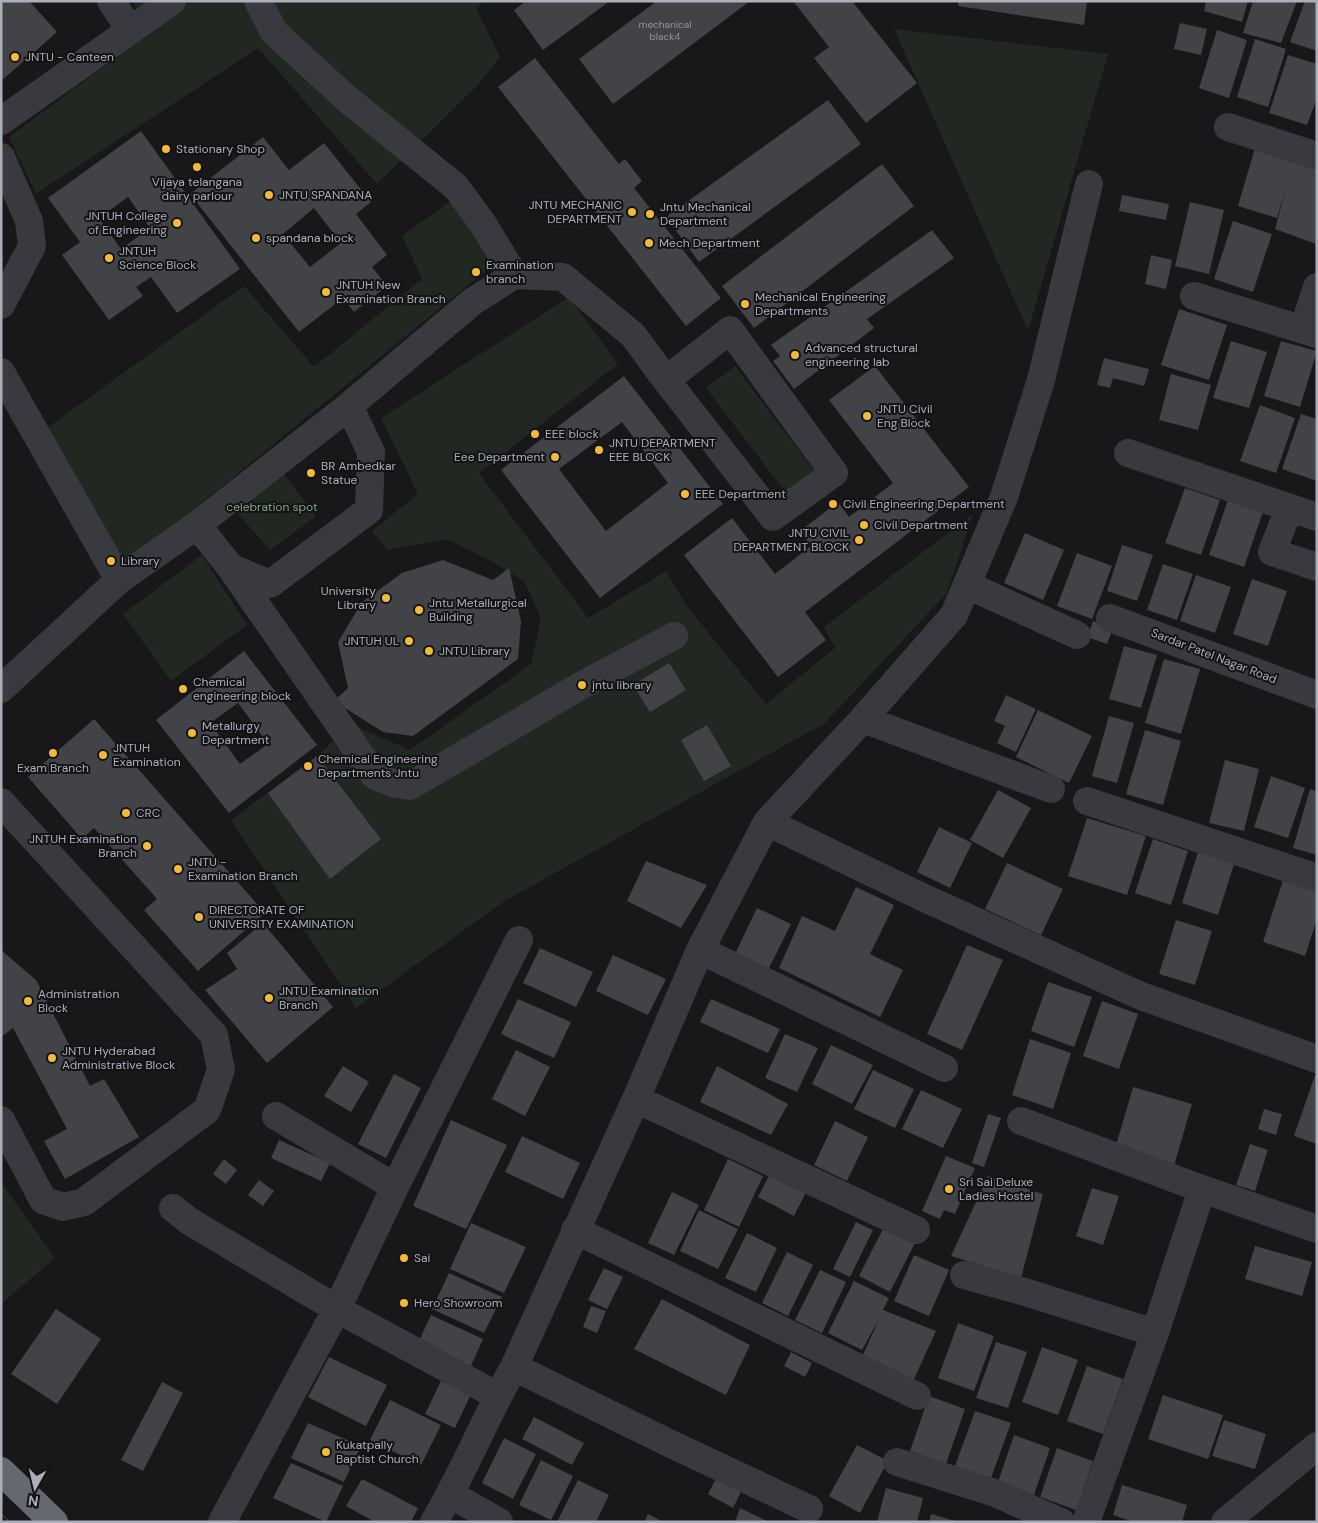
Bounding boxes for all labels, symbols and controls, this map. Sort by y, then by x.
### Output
house number: mechanical black4 [638,18,692,43]
place label: JNTU - Canteen [25,49,114,65]
marker: JNTU - Canteen [9,51,21,63]
place label: Stationary Shop [176,141,265,157]
marker: Stationary Shop [160,143,172,155]
marker: Vijaya telangana dairy parlour [191,161,203,173]
place label: Vijaya telangana dairy parlour [152,174,242,204]
place label: JNTU SPANDANA [279,187,372,203]
marker: JNTU SPANDANA [263,189,275,201]
place label: JNTU MECHANIC DEPARTMENT [529,197,622,227]
place label: Jntu Mechanical Department [660,199,751,229]
marker: JNTU MECHANIC DEPARTMENT [626,206,638,218]
place label: JNTUH College of Engineering [86,208,167,238]
marker: Jntu Mechanical Department [644,208,656,220]
marker: JNTUH College of Engineering [171,217,183,229]
place label: spandana block [266,230,354,246]
marker: spandana block [250,232,262,244]
place label: Mech Department [659,235,761,251]
marker: Mech Department [643,237,655,249]
place label: JNTUH Science Block [119,243,196,273]
marker: JNTUH Science Block [103,252,115,264]
place label: Examination branch [486,257,554,287]
marker: Examination branch [470,266,482,278]
place label: JNTUH New Examination Branch [336,277,446,307]
marker: JNTUH New Examination Branch [320,286,332,298]
place label: Mechanical Engineering Departments [755,289,886,319]
marker: Mechanical Engineering Departments [739,298,751,310]
place label: Advanced structural engineering lab [805,340,918,370]
marker: Advanced structural engineering lab [789,349,801,361]
place label: JNTU Civil Eng Block [877,401,932,431]
marker: JNTU Civil Eng Block [861,410,873,422]
place label: EEE block [545,426,599,442]
marker: EEE block [529,428,541,440]
place label: JNTU DEPARTMENT EEE BLOCK [609,435,716,465]
marker: JNTU DEPARTMENT EEE BLOCK [593,444,605,456]
place label: Eee Department [454,449,545,465]
marker: Eee Department [549,451,561,463]
place label: BR Ambedkar Statue [321,458,397,488]
marker: BR Ambedkar Statue [305,467,317,479]
place label: EEE Department [695,486,786,502]
marker: EEE Department [679,488,691,500]
place label: Civil Engineering Department [843,496,1005,512]
marker: Civil Engineering Department [827,498,839,510]
park label: celebration spot [226,499,318,515]
place label: Civil Department [874,517,968,533]
marker: Civil Department [858,519,870,531]
place label: JNTU CIVIL DEPARTMENT BLOCK [733,525,849,555]
marker: JNTU CIVIL DEPARTMENT BLOCK [853,534,865,546]
place label: Library [121,553,160,569]
marker: Library [105,555,117,567]
place label: University Library [321,583,376,613]
marker: University Library [380,592,392,604]
place label: Jntu Metallurgical Building [429,595,527,625]
marker: Jntu Metallurgical Building [413,604,425,616]
street label: Sardar Patel Nagar Road [1149,625,1279,687]
place label: JNTUH UL [345,633,399,649]
marker: JNTUH UL [403,635,415,647]
place label: JNTU Library [439,643,510,659]
marker: JNTU Library [423,645,435,657]
place label: Chemical engineering block [193,674,291,704]
place label: jntu library [591,677,652,693]
marker: jntu library [576,679,588,691]
marker: Chemical engineering block [177,683,189,695]
place label: Metallurgy Department [202,718,270,748]
marker: Metallurgy Department [186,727,198,739]
place label: JNTUH Examination [113,740,181,770]
marker: Exam Branch [47,747,59,759]
marker: JNTUH Examination [97,749,109,761]
place label: Chemical Engineering Departments Jntu [318,751,438,781]
place label: Exam Branch [17,760,89,776]
marker: Chemical Engineering Departments Jntu [302,760,314,772]
place label: CRC [136,805,161,821]
marker: CRC [120,807,132,819]
place label: JNTUH Examination Branch [29,831,137,861]
marker: JNTUH Examination Branch [141,840,153,852]
place label: JNTU - Examination Branch [188,854,298,884]
marker: JNTU - Examination Branch [172,863,184,875]
place label: DIRECTORATE OF UNIVERSITY EXAMINATION [209,902,354,932]
marker: DIRECTORATE OF UNIVERSITY EXAMINATION [193,911,205,923]
place label: JNTU Examination Branch [279,983,379,1013]
place label: Administration Block [38,986,119,1016]
marker: JNTU Examination Branch [263,992,275,1004]
marker: Administration Block [22,995,34,1007]
place label: JNTU Hyderabad Administrative Block [62,1043,175,1073]
marker: JNTU Hyderabad Administrative Block [46,1052,58,1064]
place label: Sri Sai Deluxe Ladies Hostel [959,1174,1033,1204]
marker: Sri Sai Deluxe Ladies Hostel [943,1183,955,1195]
place label: Sai [414,1250,430,1266]
marker: Sai [398,1252,410,1264]
place label: Hero Showroom [414,1295,503,1311]
marker: Hero Showroom [398,1297,410,1309]
place label: Kukatpally Baptist Church [336,1437,419,1467]
marker: Kukatpally Baptist Church [320,1446,332,1458]
north arrow [10,1463,60,1513]
text: N [27,1491,40,1510]

